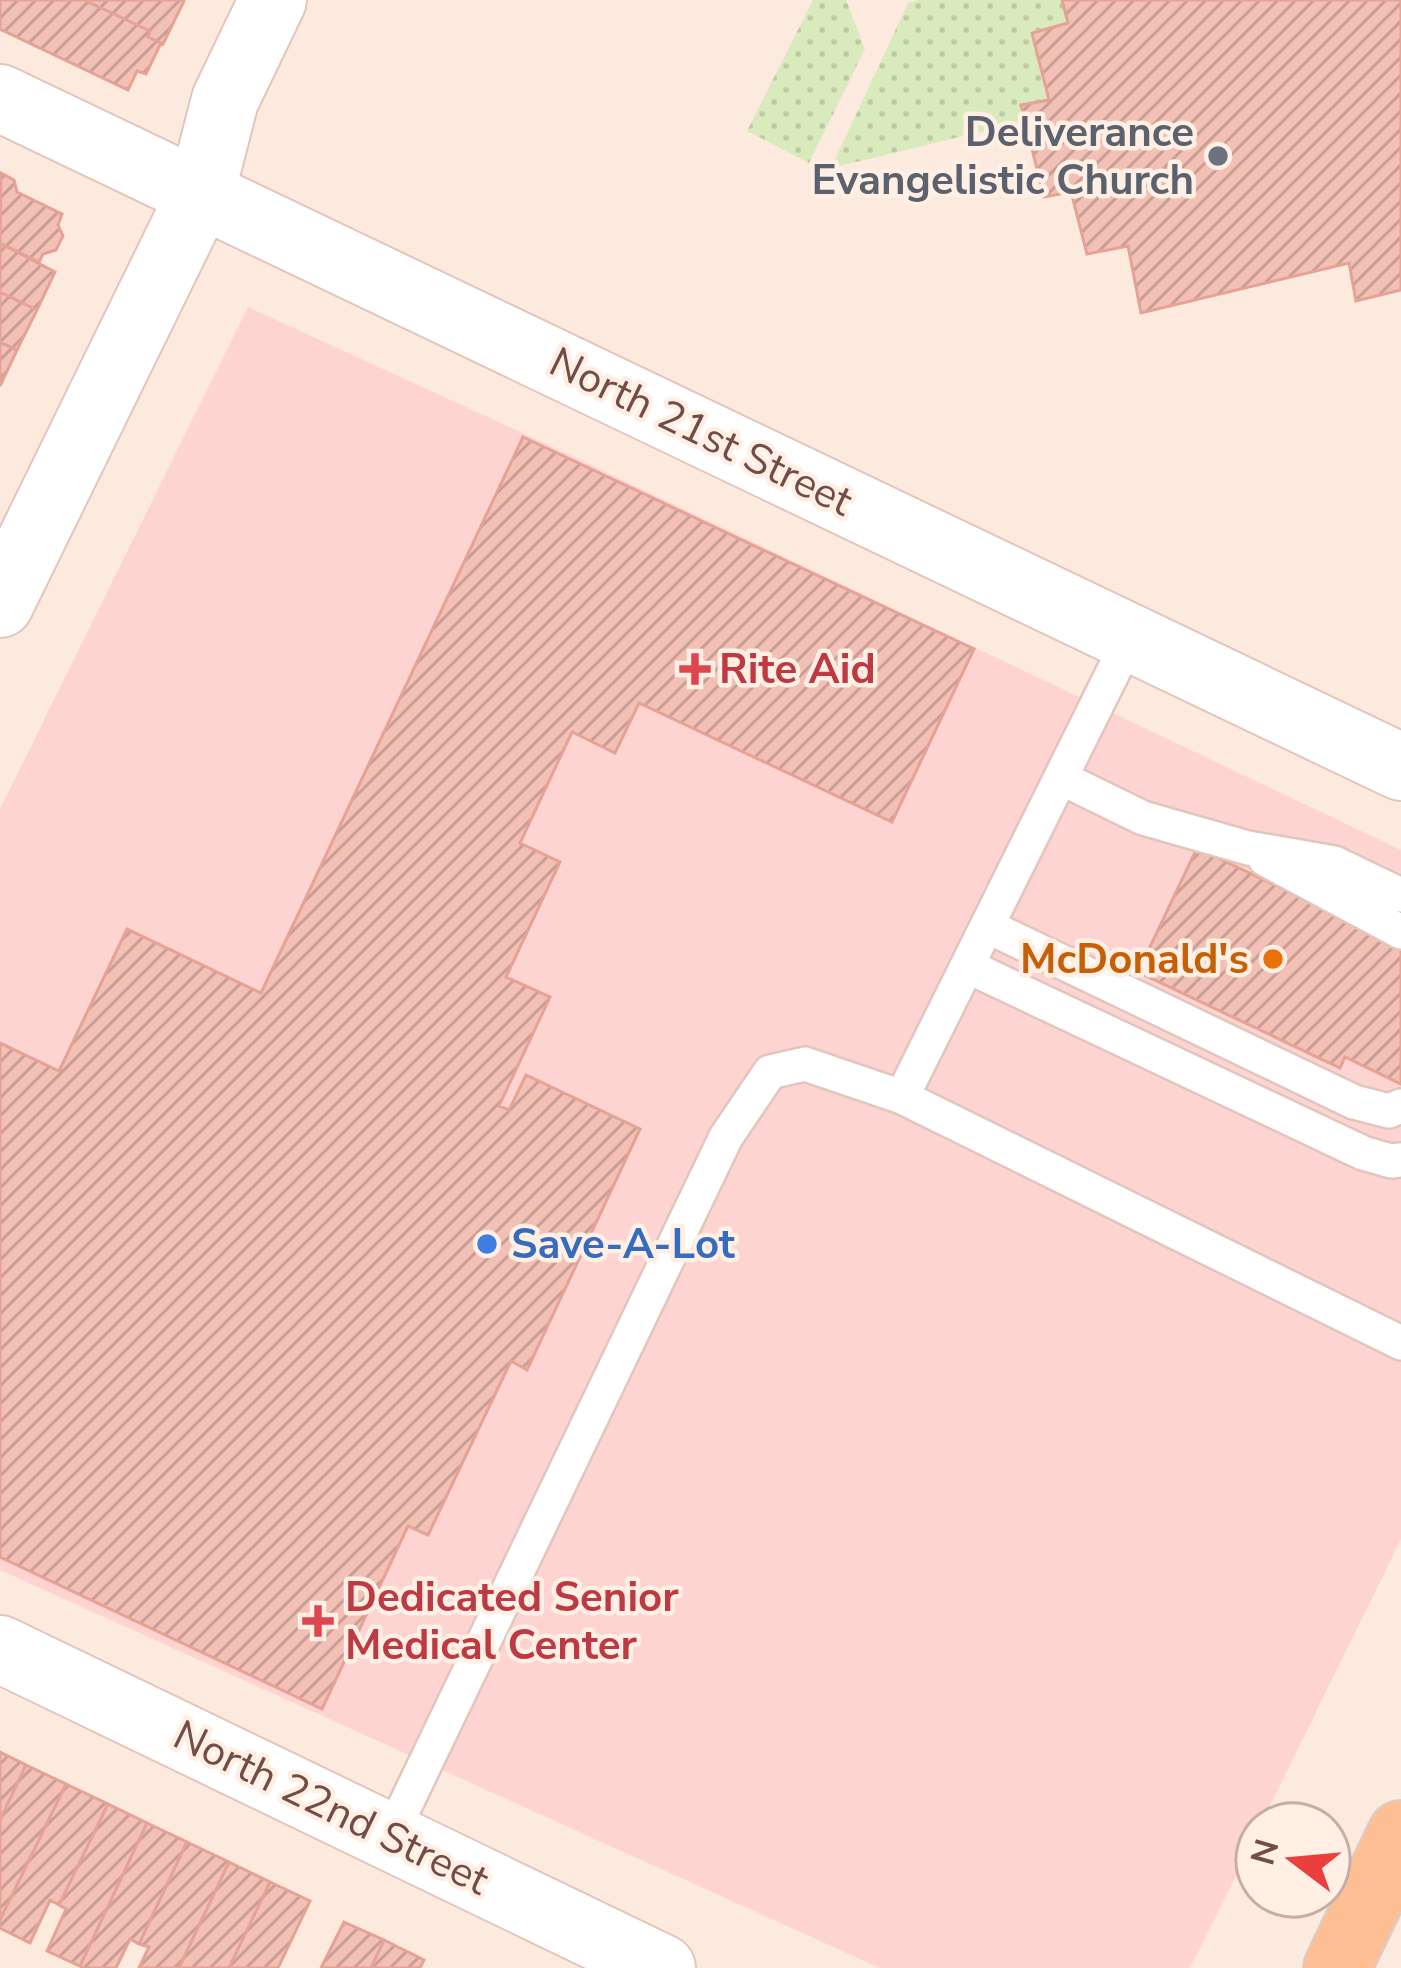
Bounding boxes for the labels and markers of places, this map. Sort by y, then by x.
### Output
place label: Deliverance Evangelistic Church [812,104,1194,209]
marker: Deliverance Evangelistic Church [1205,143,1231,169]
place label: Rite Aid [719,641,876,698]
marker: Rite Aid [682,656,708,682]
place label: McDonald's [1020,931,1249,988]
marker: McDonald's [1260,946,1286,972]
place label: Save-A-Lot [511,1216,736,1273]
marker: Save-A-Lot [474,1231,500,1257]
place label: Dedicated Senior Medical Center [345,1569,679,1674]
marker: Dedicated Senior Medical Center [302,1605,334,1637]

